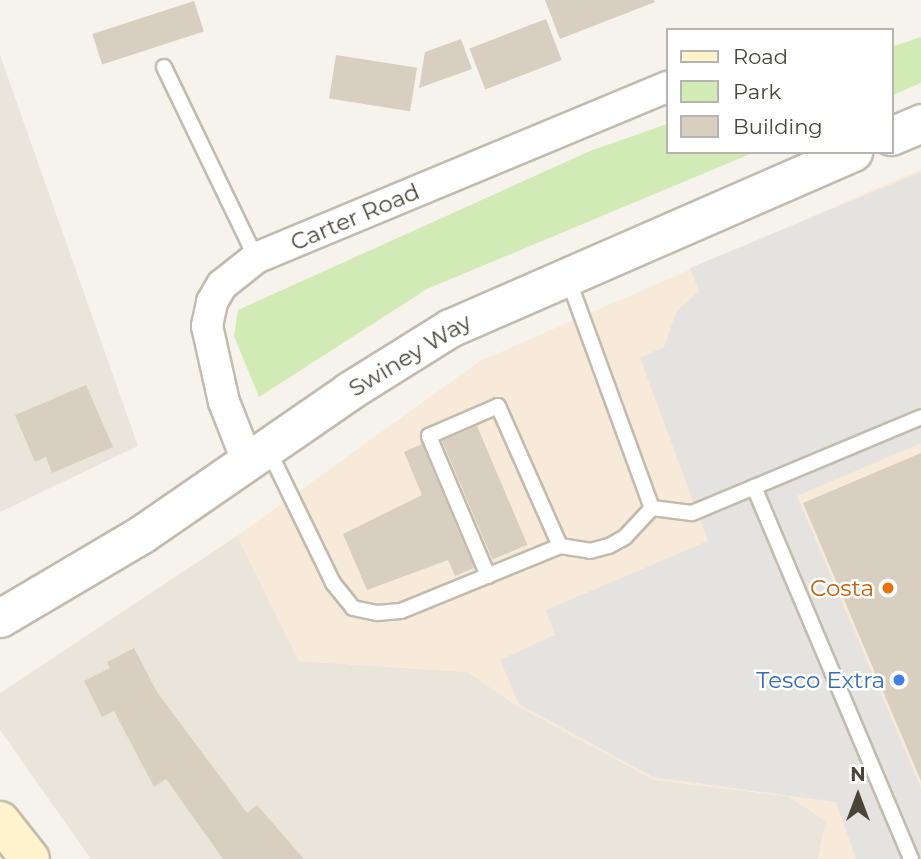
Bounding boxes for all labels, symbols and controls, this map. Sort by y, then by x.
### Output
legend [666,28,893,154]
text: Road [733,44,788,69]
text: Park [733,79,781,104]
text: Building [733,114,823,139]
street label: Carter Road [286,177,424,257]
street label: Swiney Way [344,308,476,402]
place label: Costa [810,574,874,602]
marker: Costa [880,580,896,596]
place label: Tesco Extra [756,666,885,694]
marker: Tesco Extra [891,672,907,688]
north arrow [823,761,893,831]
text: N [850,763,866,786]

